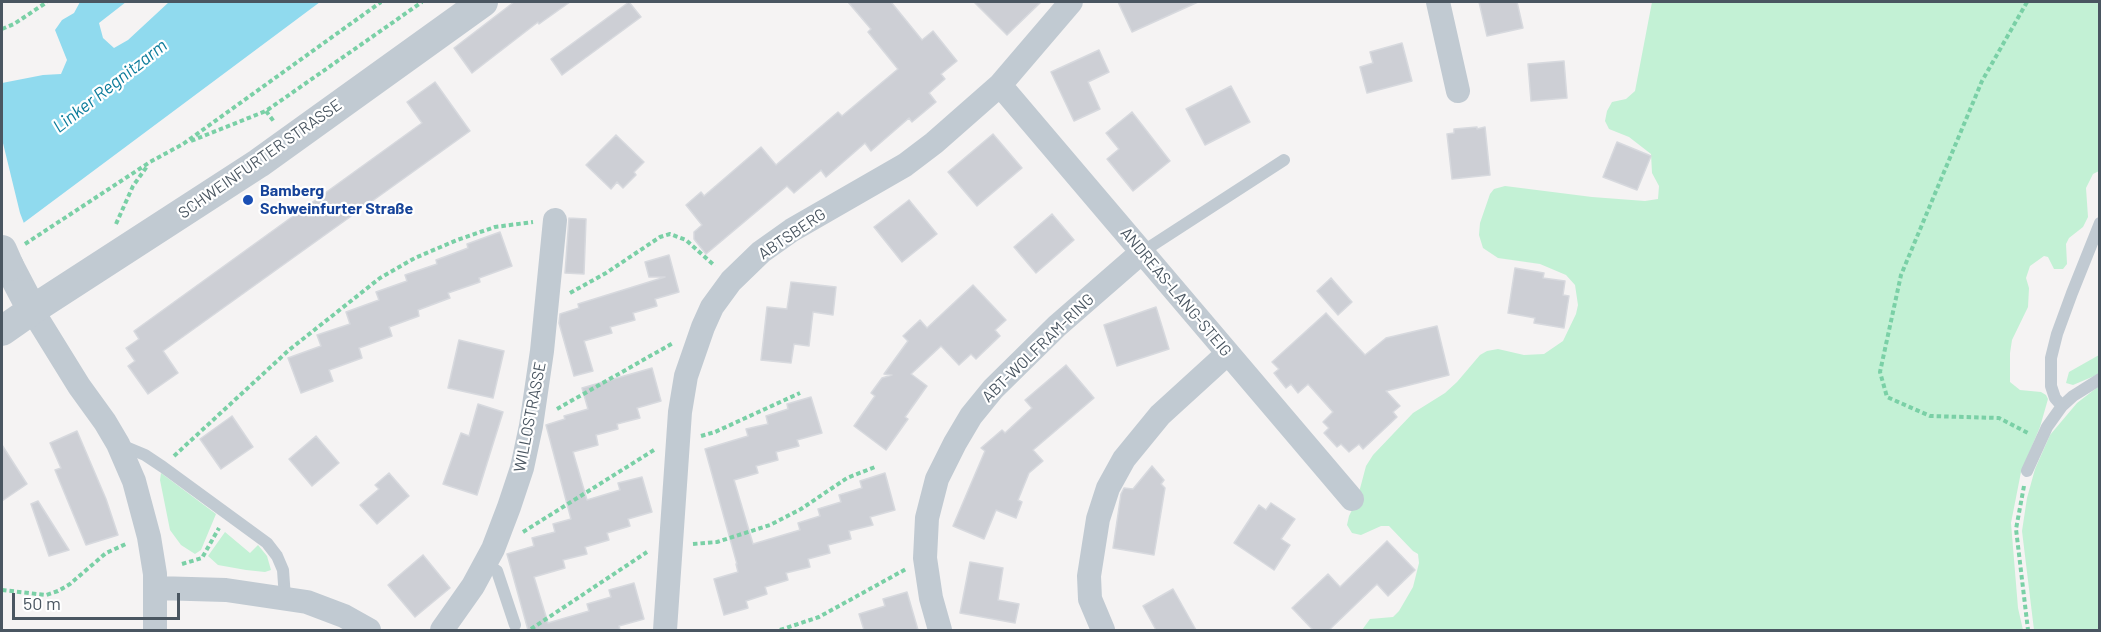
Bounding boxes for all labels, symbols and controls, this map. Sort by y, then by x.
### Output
water label: Linker Regnitzarm [49,35,171,137]
street label: SCHWEINFURTER STRASSE [175,95,345,223]
place label: Bamberg Schweinfurter Straße [260,181,413,219]
marker: Bamberg Schweinfurter Straße [241,193,255,207]
street label: ABTSBERG [755,204,829,264]
street label: ANDREAS-LANG-STEIG [1116,224,1236,360]
street label: ABT-WOLFRAM-RING [978,290,1098,406]
street label: WILLOSTRASSE [510,360,550,474]
scale bar [15,581,183,619]
text: 50 m [23,592,61,614]

